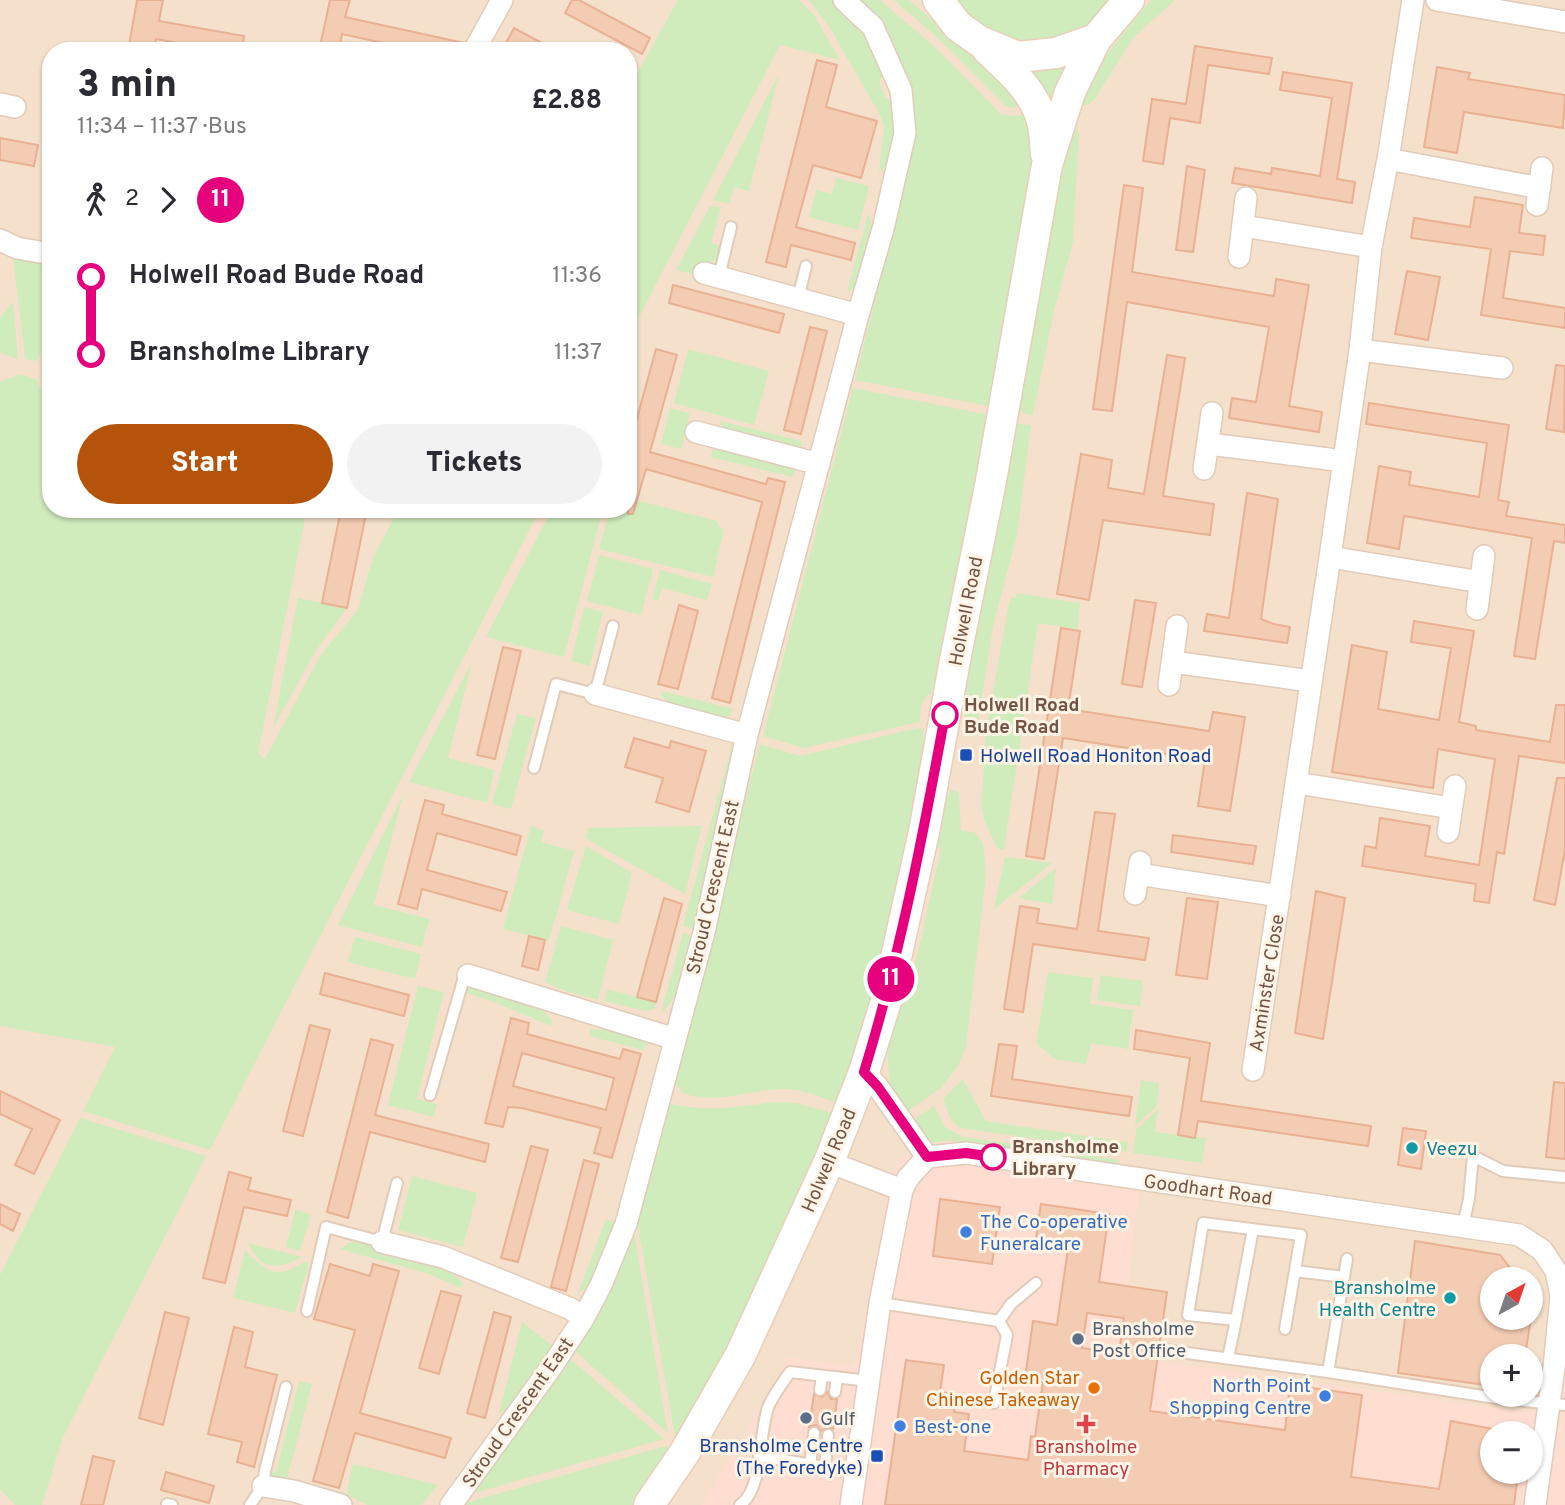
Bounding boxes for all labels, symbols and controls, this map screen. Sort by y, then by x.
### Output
text: 3 min [77,62,177,111]
text: £2.88 [531,85,602,118]
text: 11:34 – 11:37 · Bus [77,113,247,142]
icon: walk [77,181,115,219]
icon: forward [149,181,187,219]
text: 2 [125,185,139,214]
text: 11 [211,185,230,215]
text: Holwell Road Bude Road [129,260,424,293]
text: 11:36 [552,262,602,291]
text: Bransholme Library [129,337,370,370]
text: 11:37 [554,339,602,368]
button: Start [77,424,333,504]
button: Tickets [347,424,602,504]
street label: Holwell Road [945,555,989,668]
place label: Holwell Road Bude Road [964,694,1080,740]
marker: Holwell Road Bude Road [932,702,958,728]
place label: Holwell Road Honiton Road [980,745,1211,769]
marker: Holwell Road Honiton Road [958,747,974,763]
street label: Stroud Crescent East [682,798,746,977]
street label: Axminster Close [1245,913,1291,1054]
line badge: 11 [860,956,922,1002]
text: 11 [881,964,901,994]
street label: Holwell Road [797,1105,863,1217]
place label: Bransholme Library [1012,1136,1119,1182]
place label: Veezu [1426,1138,1477,1162]
marker: Veezu [1404,1140,1420,1156]
marker: Bransholme Library [980,1144,1006,1170]
street label: Goodhart Road [1142,1170,1274,1212]
place label: The Co-operative Funeralcare [980,1211,1128,1257]
marker: The Co-operative Funeralcare [958,1224,974,1240]
north arrow [1480,1267,1544,1330]
map controls [1480,1267,1543,1484]
place label: Bransholme Health Centre [1319,1277,1436,1323]
marker: Bransholme Health Centre [1442,1290,1458,1306]
place label: Bransholme Post Office [1092,1318,1195,1364]
marker: Bransholme Post Office [1070,1331,1086,1347]
street label: Stroud Crescent East [458,1333,580,1493]
button: + [1480,1344,1543,1407]
place label: Golden Star Chinese Takeaway [926,1367,1081,1413]
place label: North Point Shopping Centre [1169,1375,1311,1421]
marker: Golden Star Chinese Takeaway [1086,1380,1102,1396]
marker: North Point Shopping Centre [1317,1388,1333,1404]
place label: Gulf [820,1408,856,1432]
marker: Gulf [798,1410,814,1426]
place label: Best-one [914,1416,991,1440]
marker: Bransholme Pharmacy [1078,1416,1094,1432]
marker: Best-one [892,1418,908,1434]
button: − [1480,1421,1543,1484]
place label: Bransholme Centre (The Foredyke) [699,1435,863,1481]
place label: Bransholme Pharmacy [1035,1436,1137,1482]
marker: Bransholme Centre (The Foredyke) [869,1448,885,1464]

